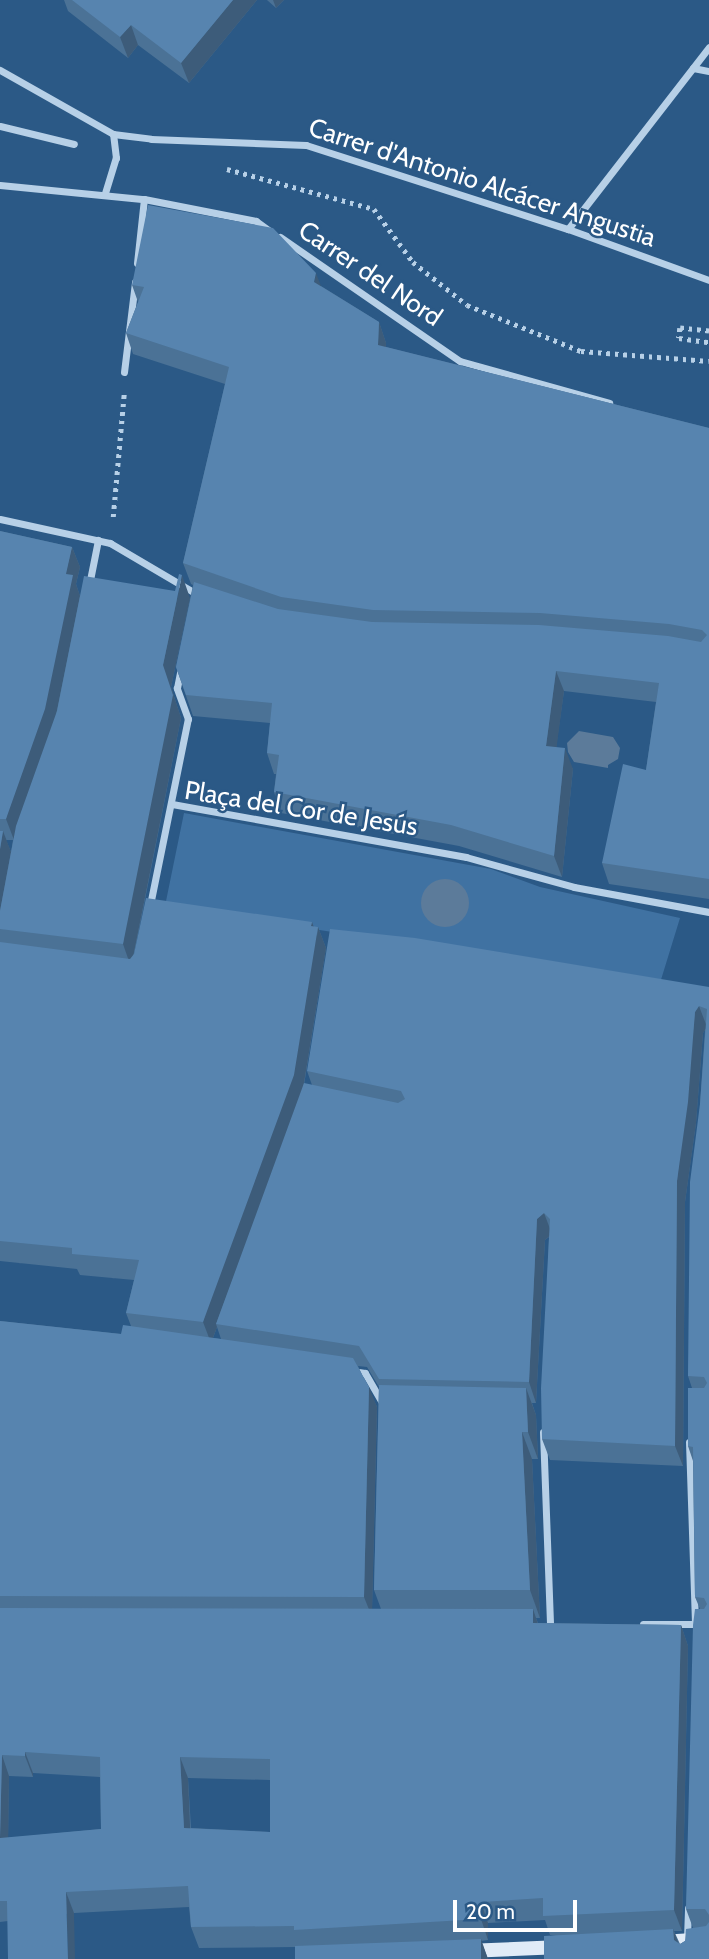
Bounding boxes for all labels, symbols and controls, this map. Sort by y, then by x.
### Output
street label: Carrer d'Antonio Alcácer Angustia [305,112,659,254]
street label: Carrer del Nord [292,215,448,333]
street label: Plaça del Cor de Jesús [182,775,420,843]
scale bar [457,1885,581,1929]
text: 20 m [466,1899,515,1924]

